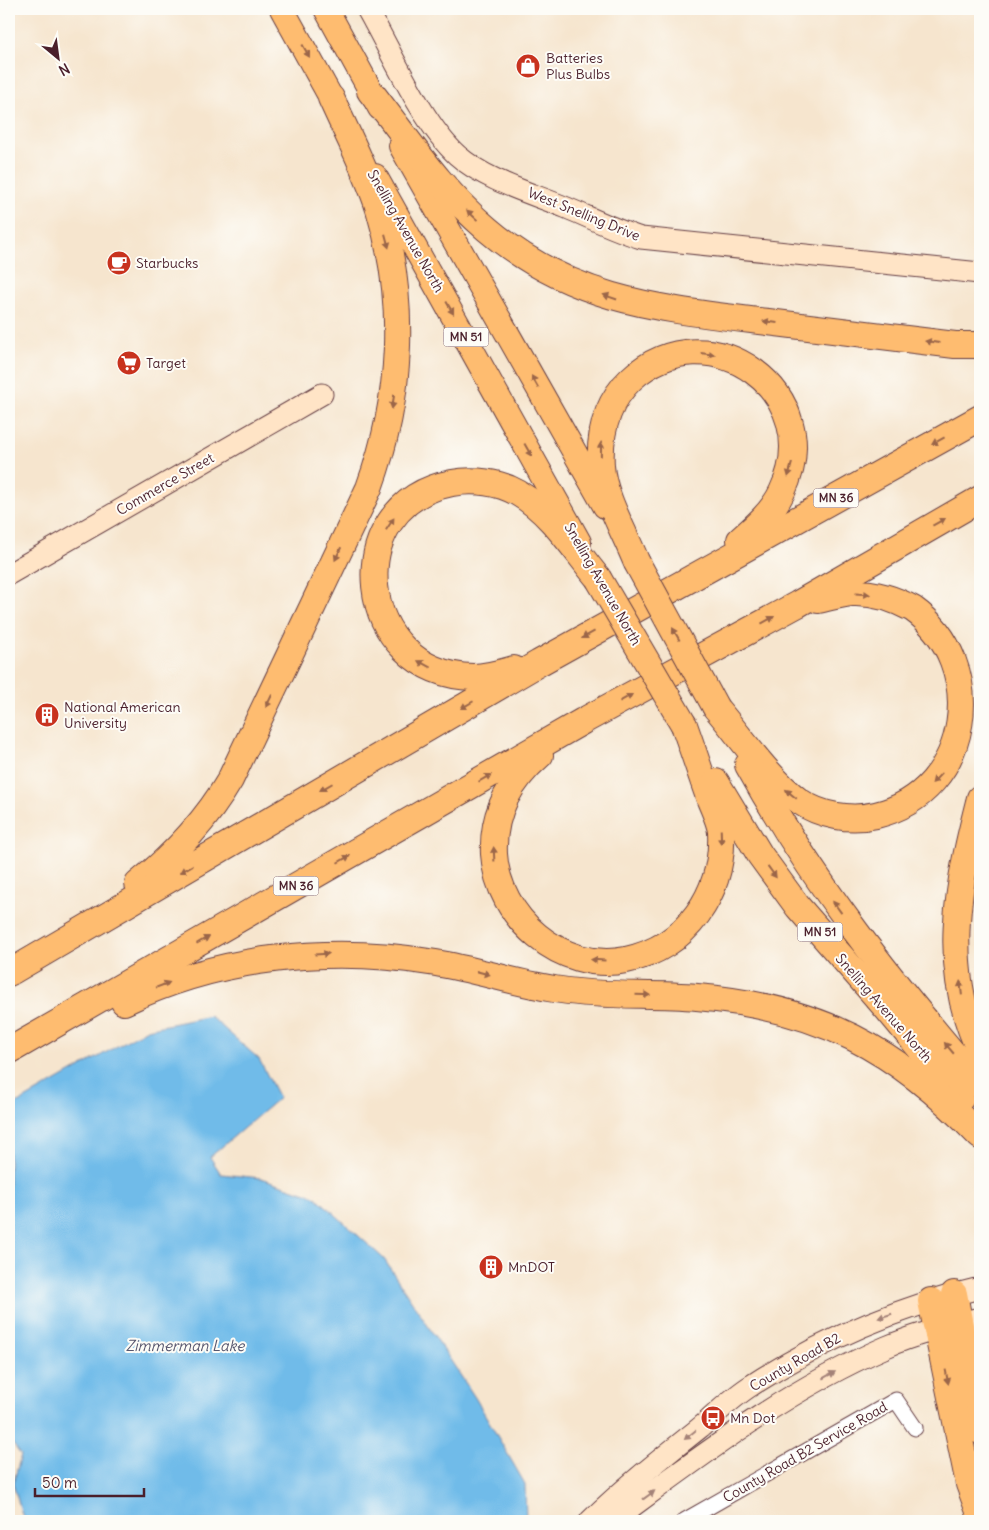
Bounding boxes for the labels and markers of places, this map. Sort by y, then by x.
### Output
place label: Batteries Plus Bulbs [546,49,610,83]
shop icon: Batteries Plus Bulbs [515,53,541,79]
cafe icon: Starbucks [106,250,132,276]
place label: Starbucks [136,254,198,272]
supermarket icon: Target [116,350,142,376]
place label: Target [146,354,186,372]
place label: National American University [64,698,181,732]
building icon: National American University [34,702,60,728]
building icon: MnDOT [478,1254,504,1280]
place label: MnDOT [508,1258,555,1276]
bus stop icon: Mn Dot [700,1405,726,1431]
place label: Mn Dot [730,1409,776,1427]

